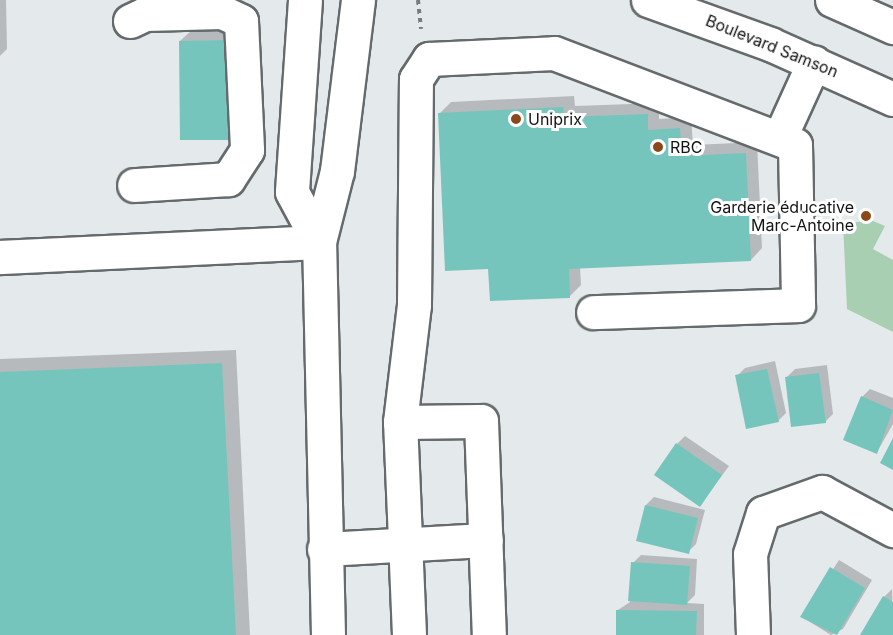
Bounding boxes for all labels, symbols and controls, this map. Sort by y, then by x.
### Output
street label: Boulevard Samson [703,11,841,81]
place label: Uniprix [528,109,582,129]
marker: Uniprix [509,112,523,126]
place label: RBC [670,137,702,157]
marker: RBC [651,140,665,154]
place label: Garderie éducative Marc-Antoine [710,197,854,235]
marker: Garderie éducative Marc-Antoine [859,209,873,223]

